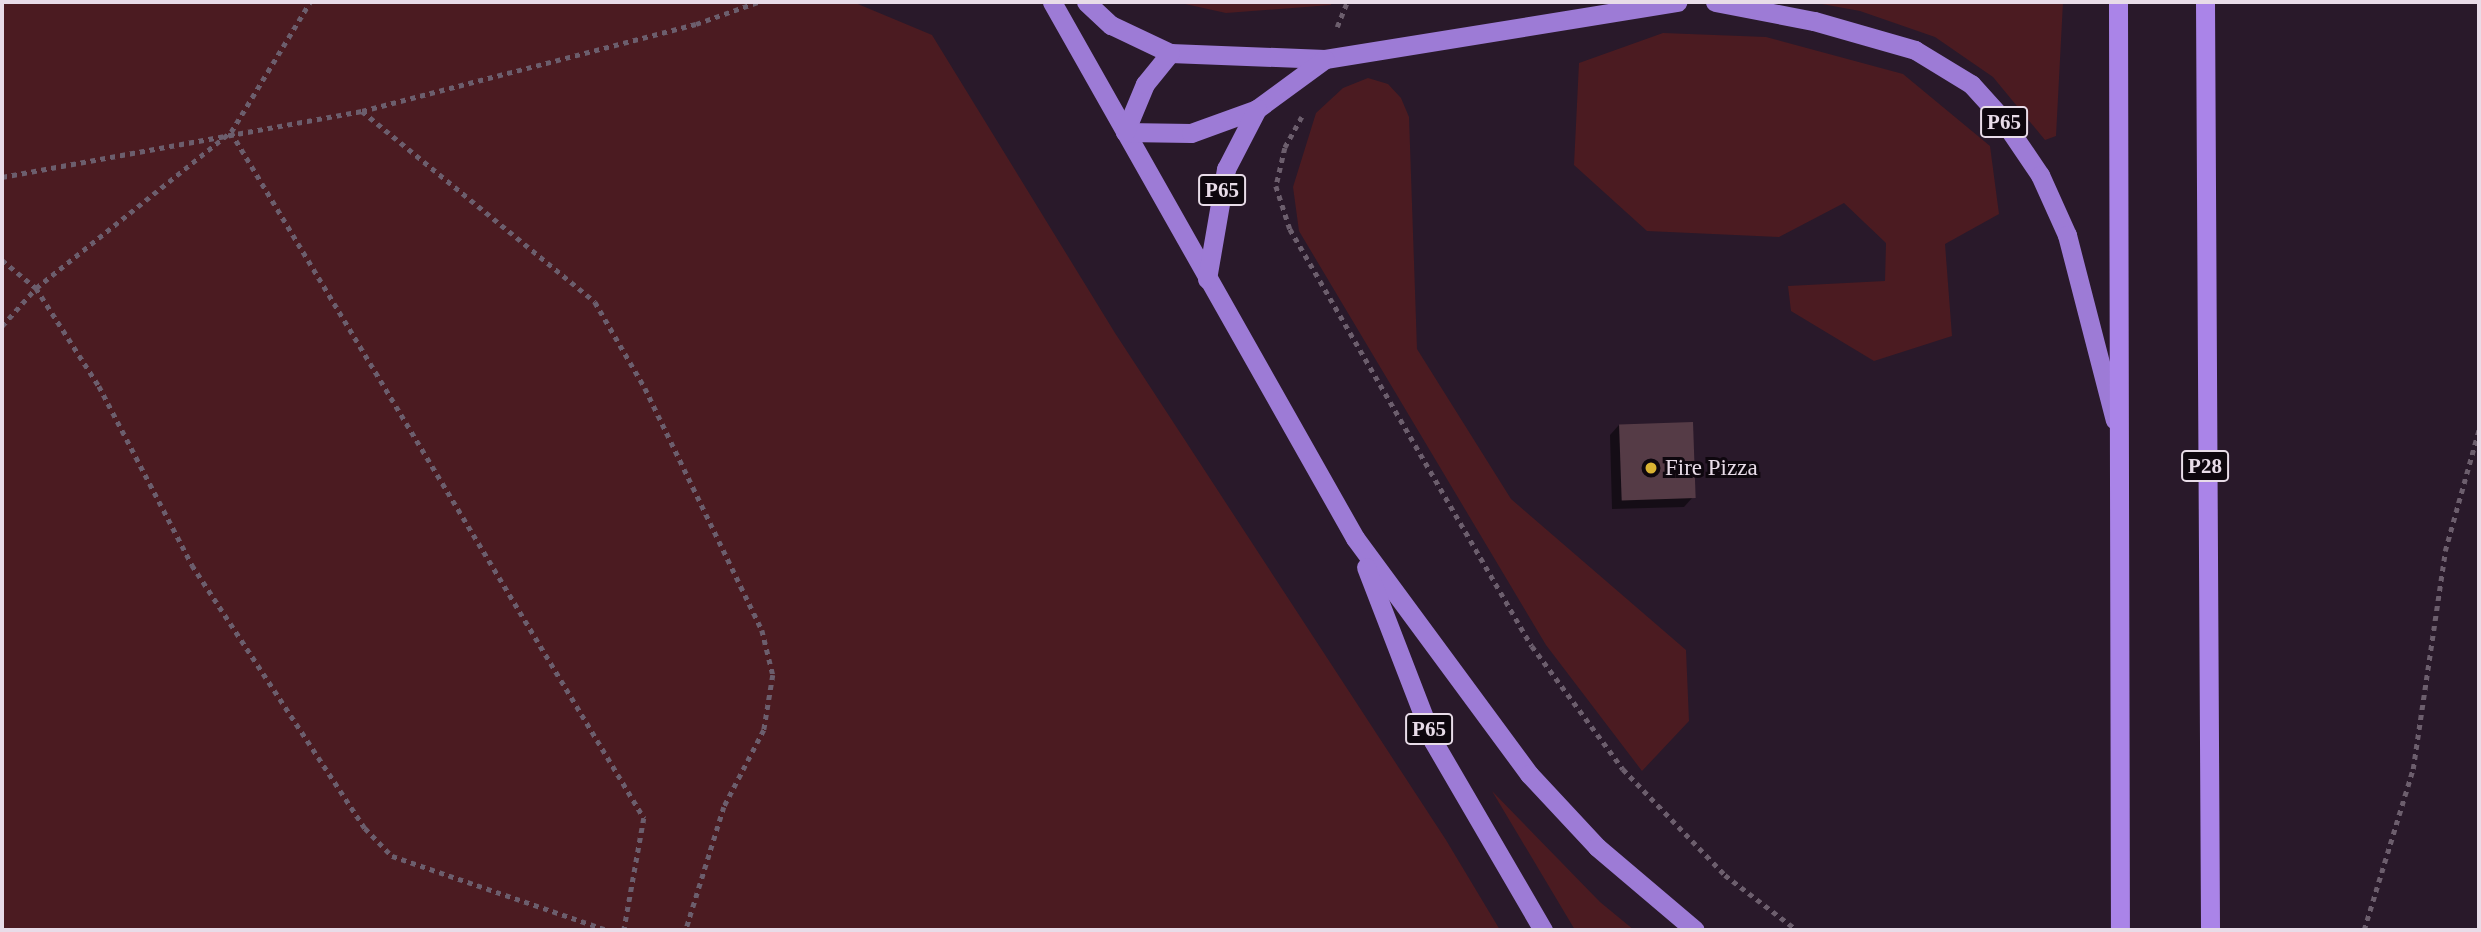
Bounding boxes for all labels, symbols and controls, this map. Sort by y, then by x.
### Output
road number: Р65 [1980,104,2028,140]
road number: Р65 [1198,172,1246,208]
road number: Р28 [2180,448,2230,484]
place label: Fire Pizza [1665,454,1758,482]
marker: Fire Pizza [1643,460,1659,476]
road number: Р65 [1404,712,1454,746]

